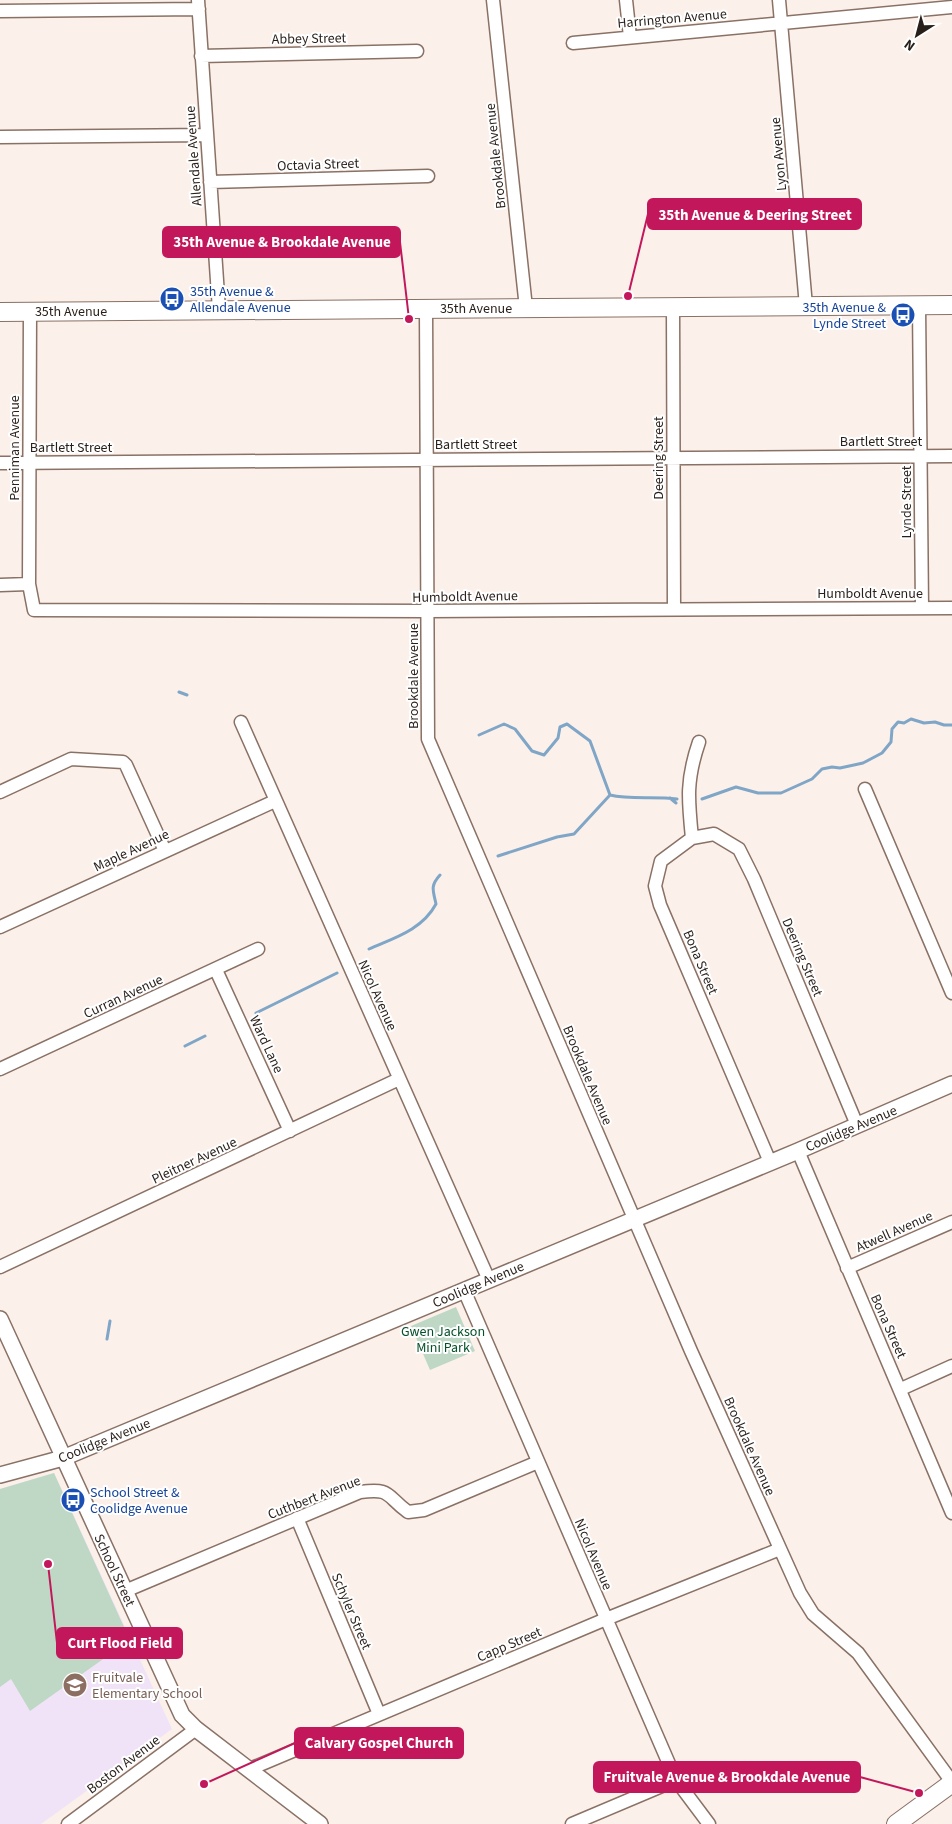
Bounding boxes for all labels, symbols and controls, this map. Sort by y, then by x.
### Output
street label: Harrington Avenue [617,4,728,34]
north arrow [892,10,942,60]
street label: Abbey Street [272,28,347,50]
text: N [900,34,920,56]
street label: Brookdale Avenue [480,102,511,210]
street label: Allendale Avenue [181,105,207,207]
street label: Lyon Avenue [766,116,792,192]
street label: Octavia Street [277,154,360,176]
callout: 35th Avenue & Deering Street [648,199,861,229]
text: 35th Avenue & Deering Street [658,205,852,226]
callout: 35th Avenue & Brookdale Avenue [163,227,400,257]
text: 35th Avenue & Brookdale Avenue [173,232,391,253]
place label: 35th Avenue & Allendale Avenue [190,282,291,318]
bus stop icon: 35th Avenue & Allendale Avenue [159,286,185,312]
place label: 35th Avenue & Lynde Street [802,298,886,334]
street label: 35th Avenue [440,299,512,319]
street label: 35th Avenue [35,302,107,322]
bus stop icon: 35th Avenue & Lynde Street [890,302,916,328]
street label: Penniman Avenue [5,395,25,501]
street label: Deering Street [649,416,669,500]
street label: Bartlett Street [840,432,922,452]
street label: Bartlett Street [435,435,517,455]
street label: Bartlett Street [30,438,112,458]
street label: Lynde Street [897,465,917,539]
street label: Humboldt Avenue [817,584,923,604]
street label: Humboldt Avenue [412,586,518,608]
street label: Brookdale Avenue [404,623,424,729]
street label: Maple Avenue [90,825,173,877]
street label: Deering Street [777,915,828,1000]
street label: Bona Street [678,927,723,998]
street label: Nicol Avenue [353,957,402,1034]
street label: Curran Avenue [80,970,166,1024]
street label: Ward Lane [244,1012,288,1077]
street label: Brookdale Avenue [557,1023,617,1128]
street label: Coolidge Avenue [803,1101,900,1157]
street label: Pleitner Avenue [148,1132,240,1189]
street label: Atwell Avenue [853,1206,936,1258]
street label: Coolidge Avenue [430,1257,527,1313]
street label: Bona Street [865,1291,911,1362]
park label: Gwen Jackson Mini Park [401,1322,485,1358]
street label: Brookdale Avenue [718,1394,780,1499]
street label: Coolidge Avenue [55,1413,153,1469]
street label: Cuthbert Avenue [265,1471,364,1525]
place label: School Street & Coolidge Avenue [90,1483,188,1519]
bus stop icon: School Street & Coolidge Avenue [60,1487,86,1513]
street label: Nicol Avenue [569,1516,617,1593]
street label: School Street [89,1531,140,1610]
street label: Schyler Street [326,1570,376,1653]
street label: Capp Street [474,1622,545,1668]
callout: Curt Flood Field [57,1628,182,1658]
text: Curt Flood Field [68,1633,172,1654]
place label: Fruitvale Elementary School [92,1668,203,1704]
school or university icon: Fruitvale Elementary School [62,1672,88,1698]
callout: Calvary Gospel Church [295,1728,463,1758]
street label: Boston Avenue [83,1731,164,1799]
text: Calvary Gospel Church [305,1733,453,1754]
callout: Fruitvale Avenue & Brookdale Avenue [594,1762,860,1792]
text: Fruitvale Avenue & Brookdale Avenue [604,1767,851,1788]

